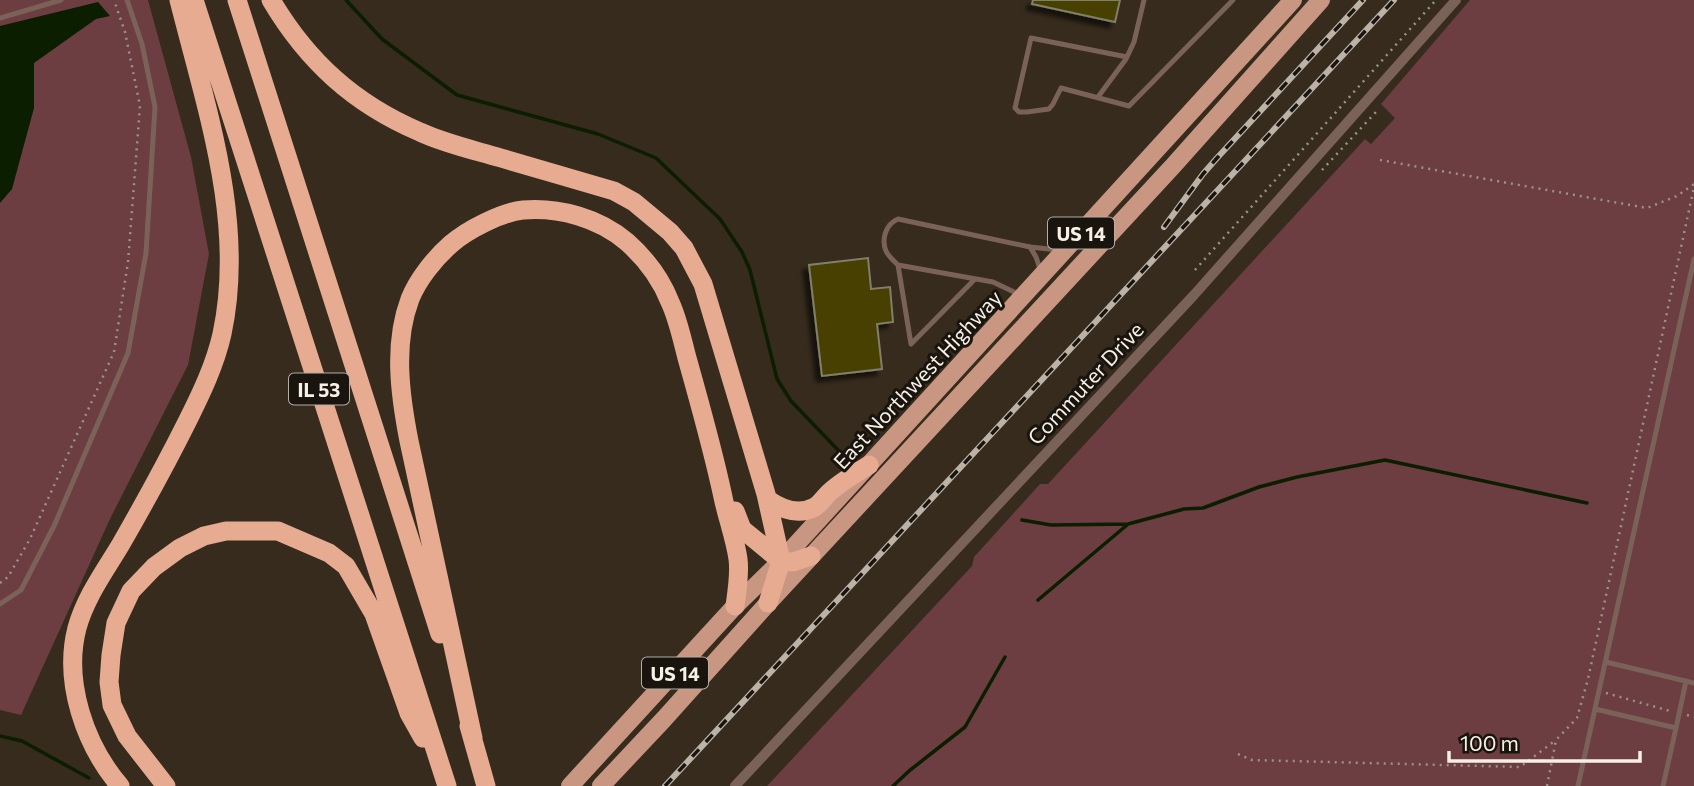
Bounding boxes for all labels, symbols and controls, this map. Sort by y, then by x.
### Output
road number: US 14 [1048,218,1114,248]
street label: East Northwest Highway [828,284,1006,473]
street label: Commuter Drive [1022,317,1148,449]
road number: IL 53 [289,374,349,404]
road number: US 14 [642,658,708,688]
scale bar [1449,720,1640,764]
text: 100 m [1460,730,1519,755]

